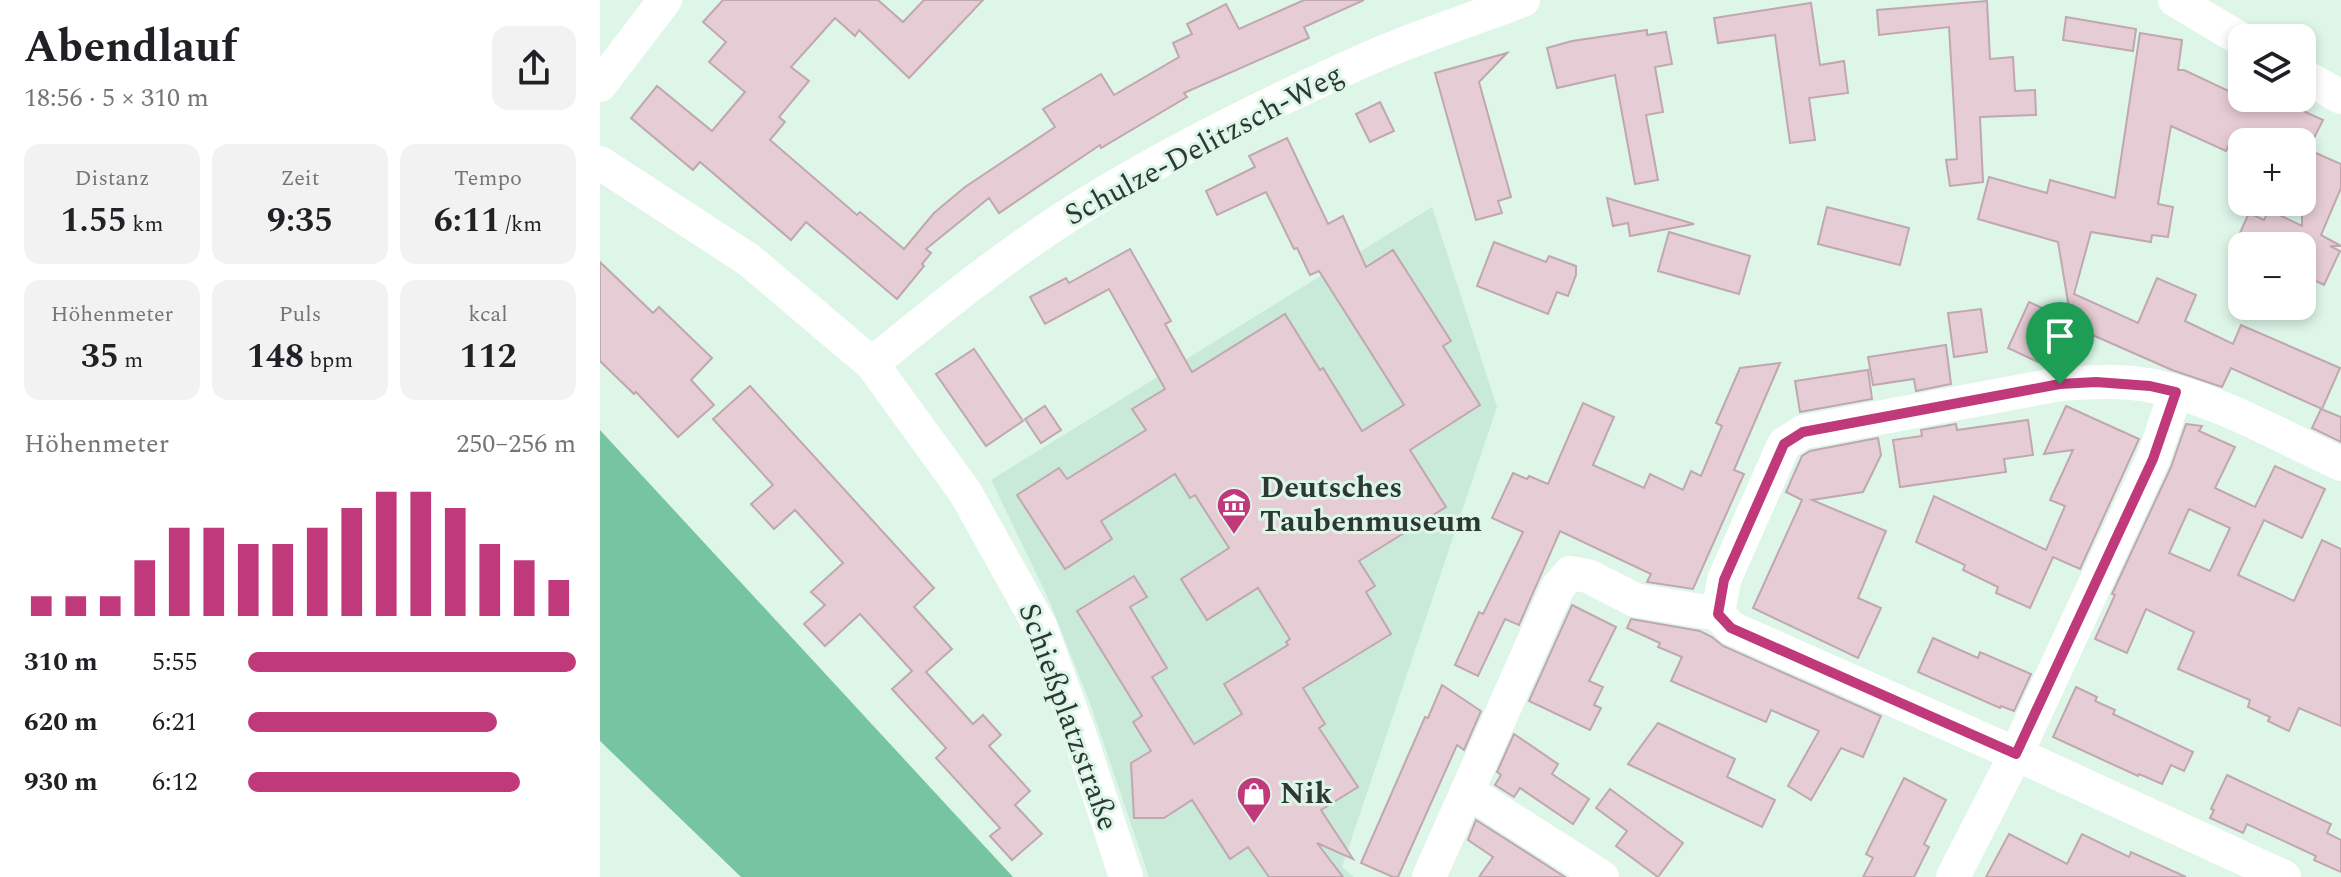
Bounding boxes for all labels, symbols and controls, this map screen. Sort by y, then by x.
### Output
text: Abendlauf [24,14,237,81]
map controls [2228,24,2316,320]
button: layers [2228,24,2316,112]
button: share [492,26,576,110]
street label: Schulze-Delitzsch-Weg [1056,52,1352,238]
text: 18:56 · 5 × 310 m [24,78,209,118]
button: + [2228,128,2316,216]
text: Distanz [74,162,150,195]
text: Zeit [280,162,320,195]
text: Tempo [454,162,522,195]
text: 1.55 [60,195,127,247]
text: 9:35 [267,195,333,247]
text: 6:11 [434,195,500,247]
text: km [127,208,164,241]
text: /km [500,208,542,241]
button: − [2228,232,2316,320]
text: Höhenmeter [51,298,173,331]
text: Puls [279,298,321,331]
text: kcal [468,298,508,331]
pin [2026,302,2094,384]
icon: arrive [2038,314,2082,358]
text: 35 [81,331,119,383]
text: 148 [247,331,304,383]
text: 112 [459,331,517,383]
text: m [119,344,143,377]
text: bpm [304,344,353,377]
text: Höhenmeter [24,424,169,464]
text: 250–256 m [456,424,576,464]
place label: Deutsches Taubenmuseum [1260,465,1482,545]
museum icon: Deutsches Taubenmuseum [1215,486,1253,536]
street label: Schießplatzstraße [1006,597,1130,837]
text: 310 m [24,642,98,682]
text: 5:55 [152,642,198,682]
text: 620 m [24,702,98,742]
text: 6:21 [152,702,198,742]
text: 930 m [24,762,98,802]
text: 6:12 [152,762,198,802]
place label: Nik [1280,771,1333,817]
shop icon: Nik [1235,775,1273,825]

